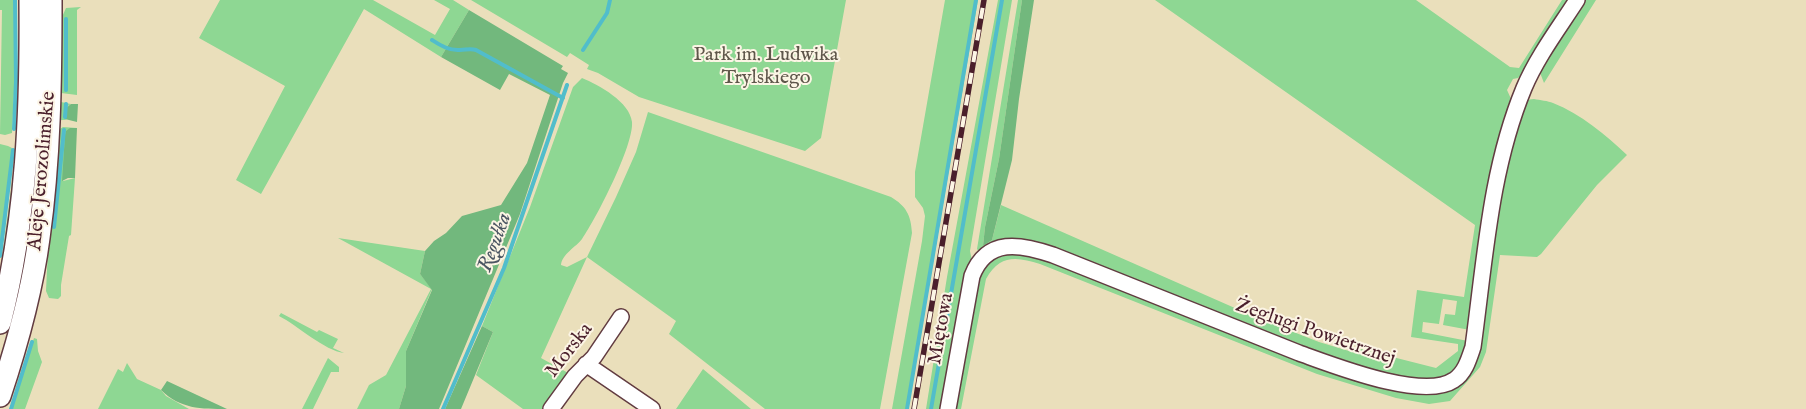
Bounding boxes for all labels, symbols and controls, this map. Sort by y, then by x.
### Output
park label: Park im. Ludwika Trylskiego [694,44,838,91]
street label: Aleje Jerozolimskie [24,90,62,252]
water label: Regułka [474,210,518,276]
street label: Miętowa [924,291,960,367]
street label: Żeglugi Powietrznej [1232,294,1398,372]
street label: Morska [541,319,599,383]

